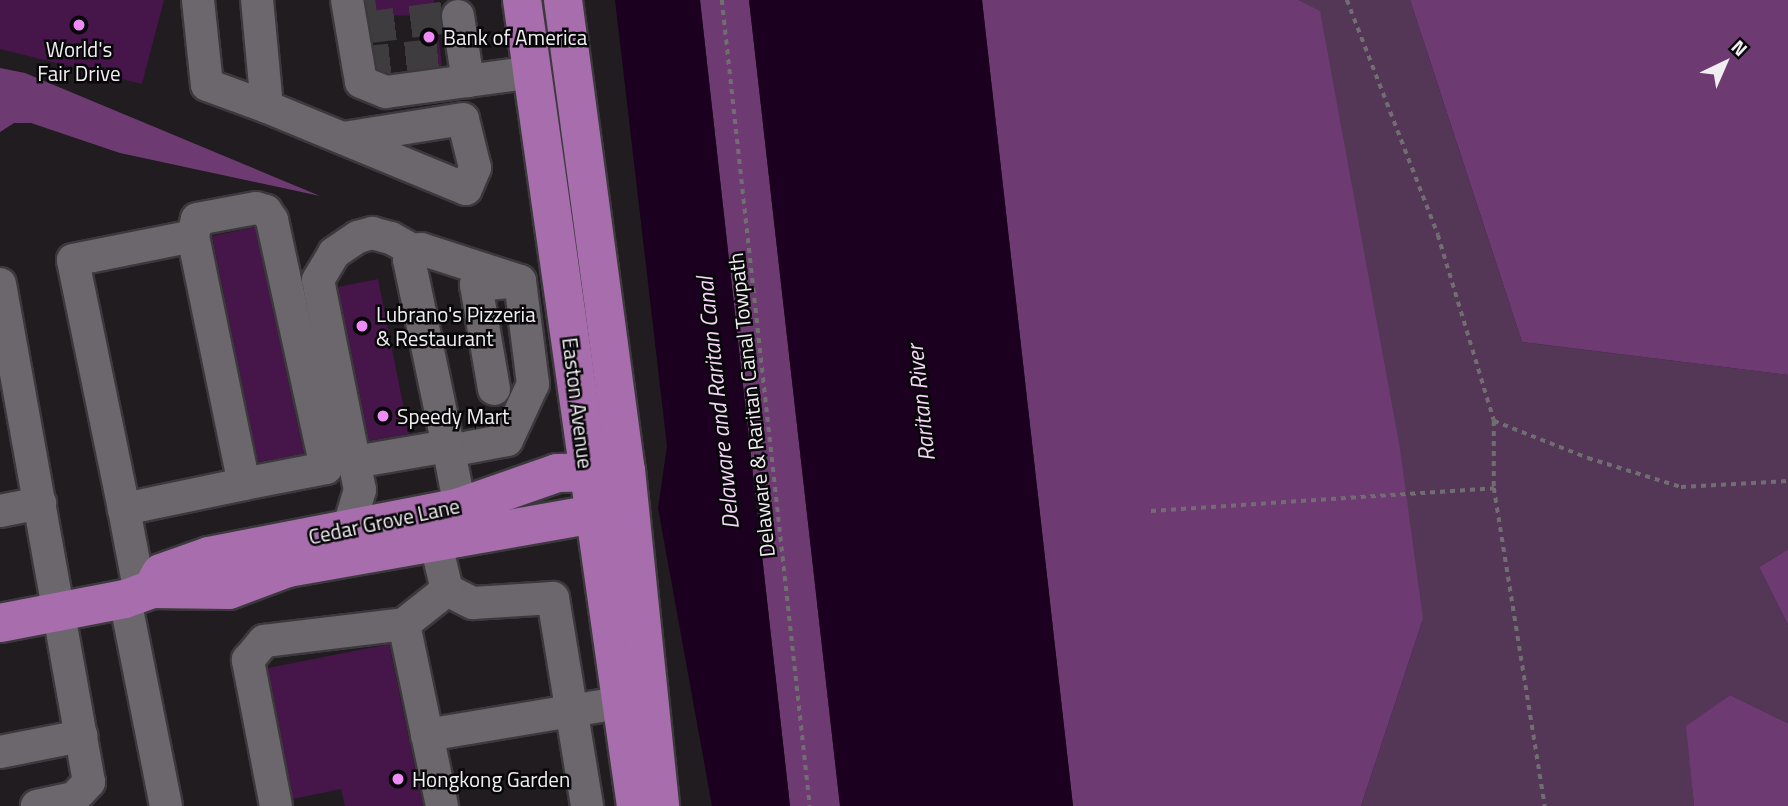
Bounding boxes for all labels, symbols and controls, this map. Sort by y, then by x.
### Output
marker: World's Fair Drive [71,17,87,33]
place label: Bank of America [443,24,587,50]
north arrow [1690,28,1760,98]
marker: Bank of America [421,29,437,45]
text: N [1725,33,1755,63]
place label: World's Fair Drive [37,36,121,86]
street label: Delaware & Raritan Canal Towpath [722,252,780,558]
water label: Delaware and Raritan Canal [691,275,745,531]
place label: Lubrano's Pizzeria & Restaurant [376,301,536,351]
marker: Lubrano's Pizzeria & Restaurant [354,318,370,334]
street label: Easton Avenue [557,336,599,470]
water label: Raritan River [901,343,941,463]
place label: Speedy Mart [397,403,509,429]
marker: Speedy Mart [375,408,391,424]
street label: Cedar Grove Lane [306,493,462,549]
place label: Hongkong Garden [412,766,570,792]
marker: Hongkong Garden [390,771,406,787]

